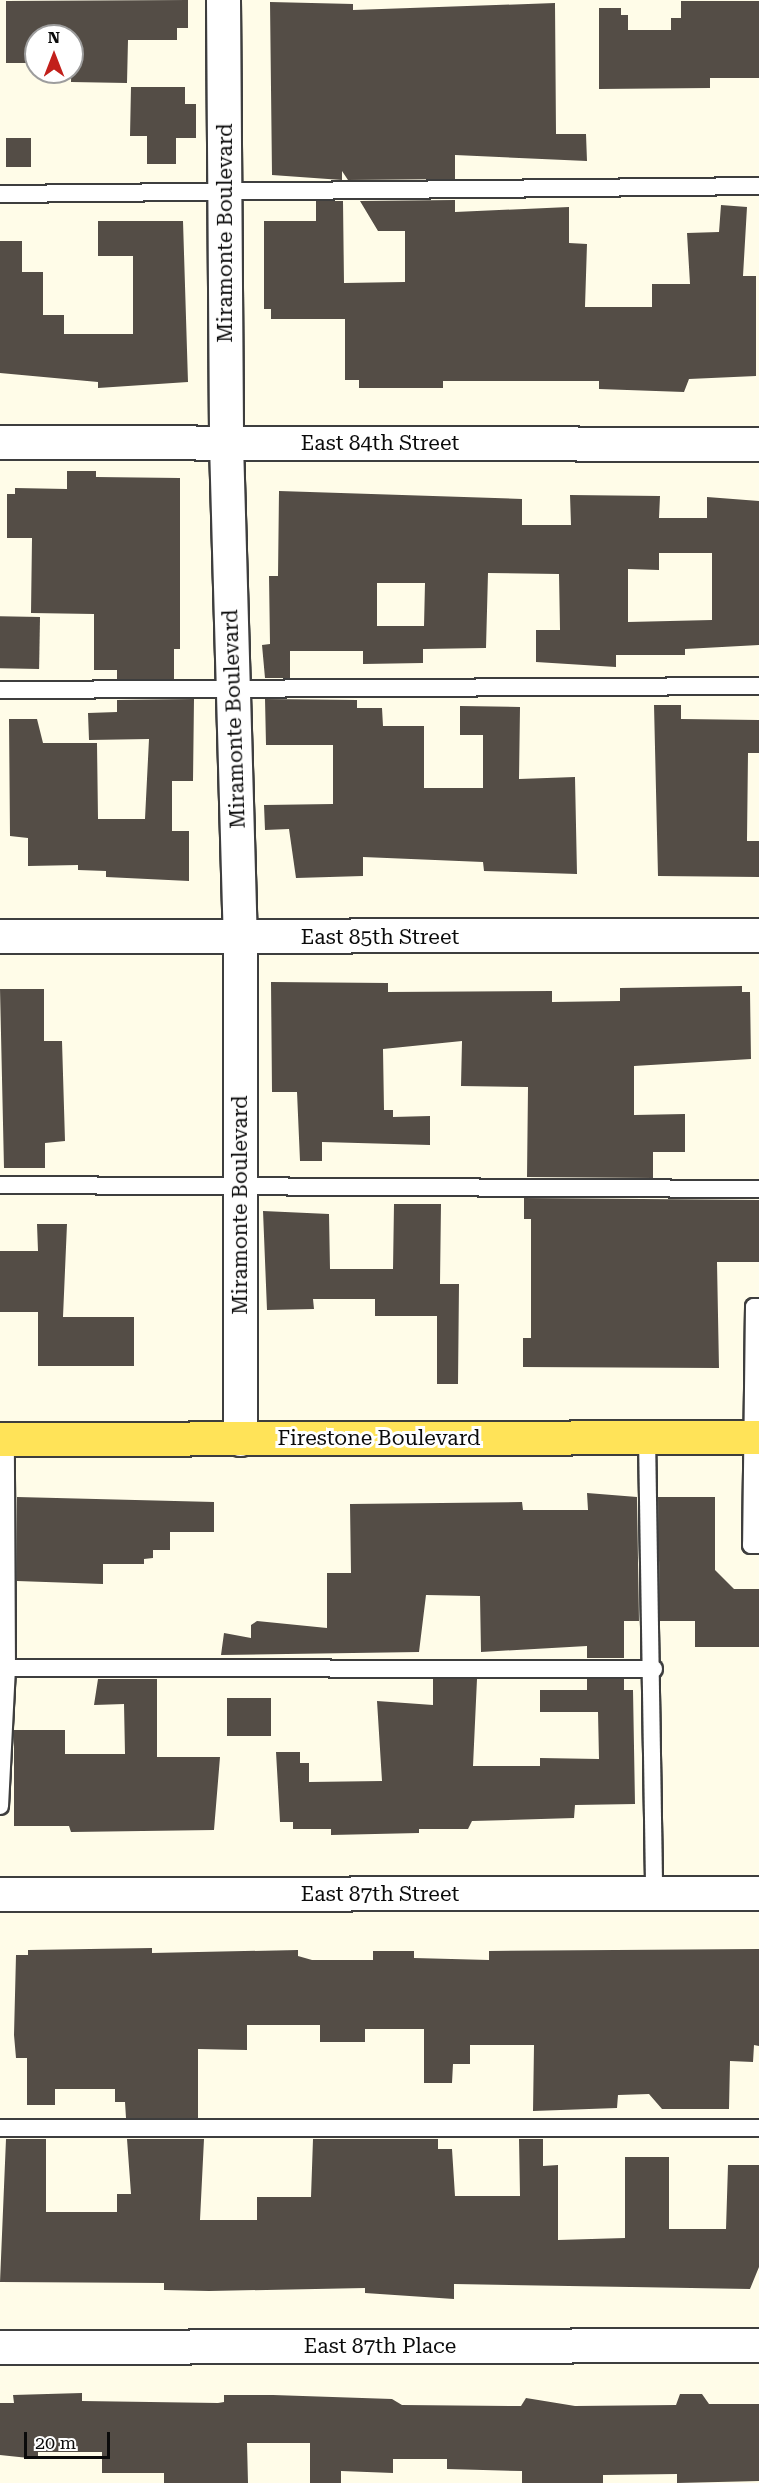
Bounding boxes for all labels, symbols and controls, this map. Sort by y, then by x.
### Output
north arrow [24,24,84,84]
text: N [48,28,60,47]
street label: Miramonte Boulevard [212,123,238,343]
street label: East 84th Street [301,430,459,456]
street label: Miramonte Boulevard [218,609,250,829]
street label: East 85th Street [301,924,459,950]
street label: Miramonte Boulevard [227,1095,253,1315]
street label: Firestone Boulevard [277,1425,481,1451]
street label: East 87th Street [301,1881,459,1907]
street label: East 87th Place [304,2333,456,2359]
scale bar [27,2420,112,2458]
text: 20 m [35,2432,76,2453]

